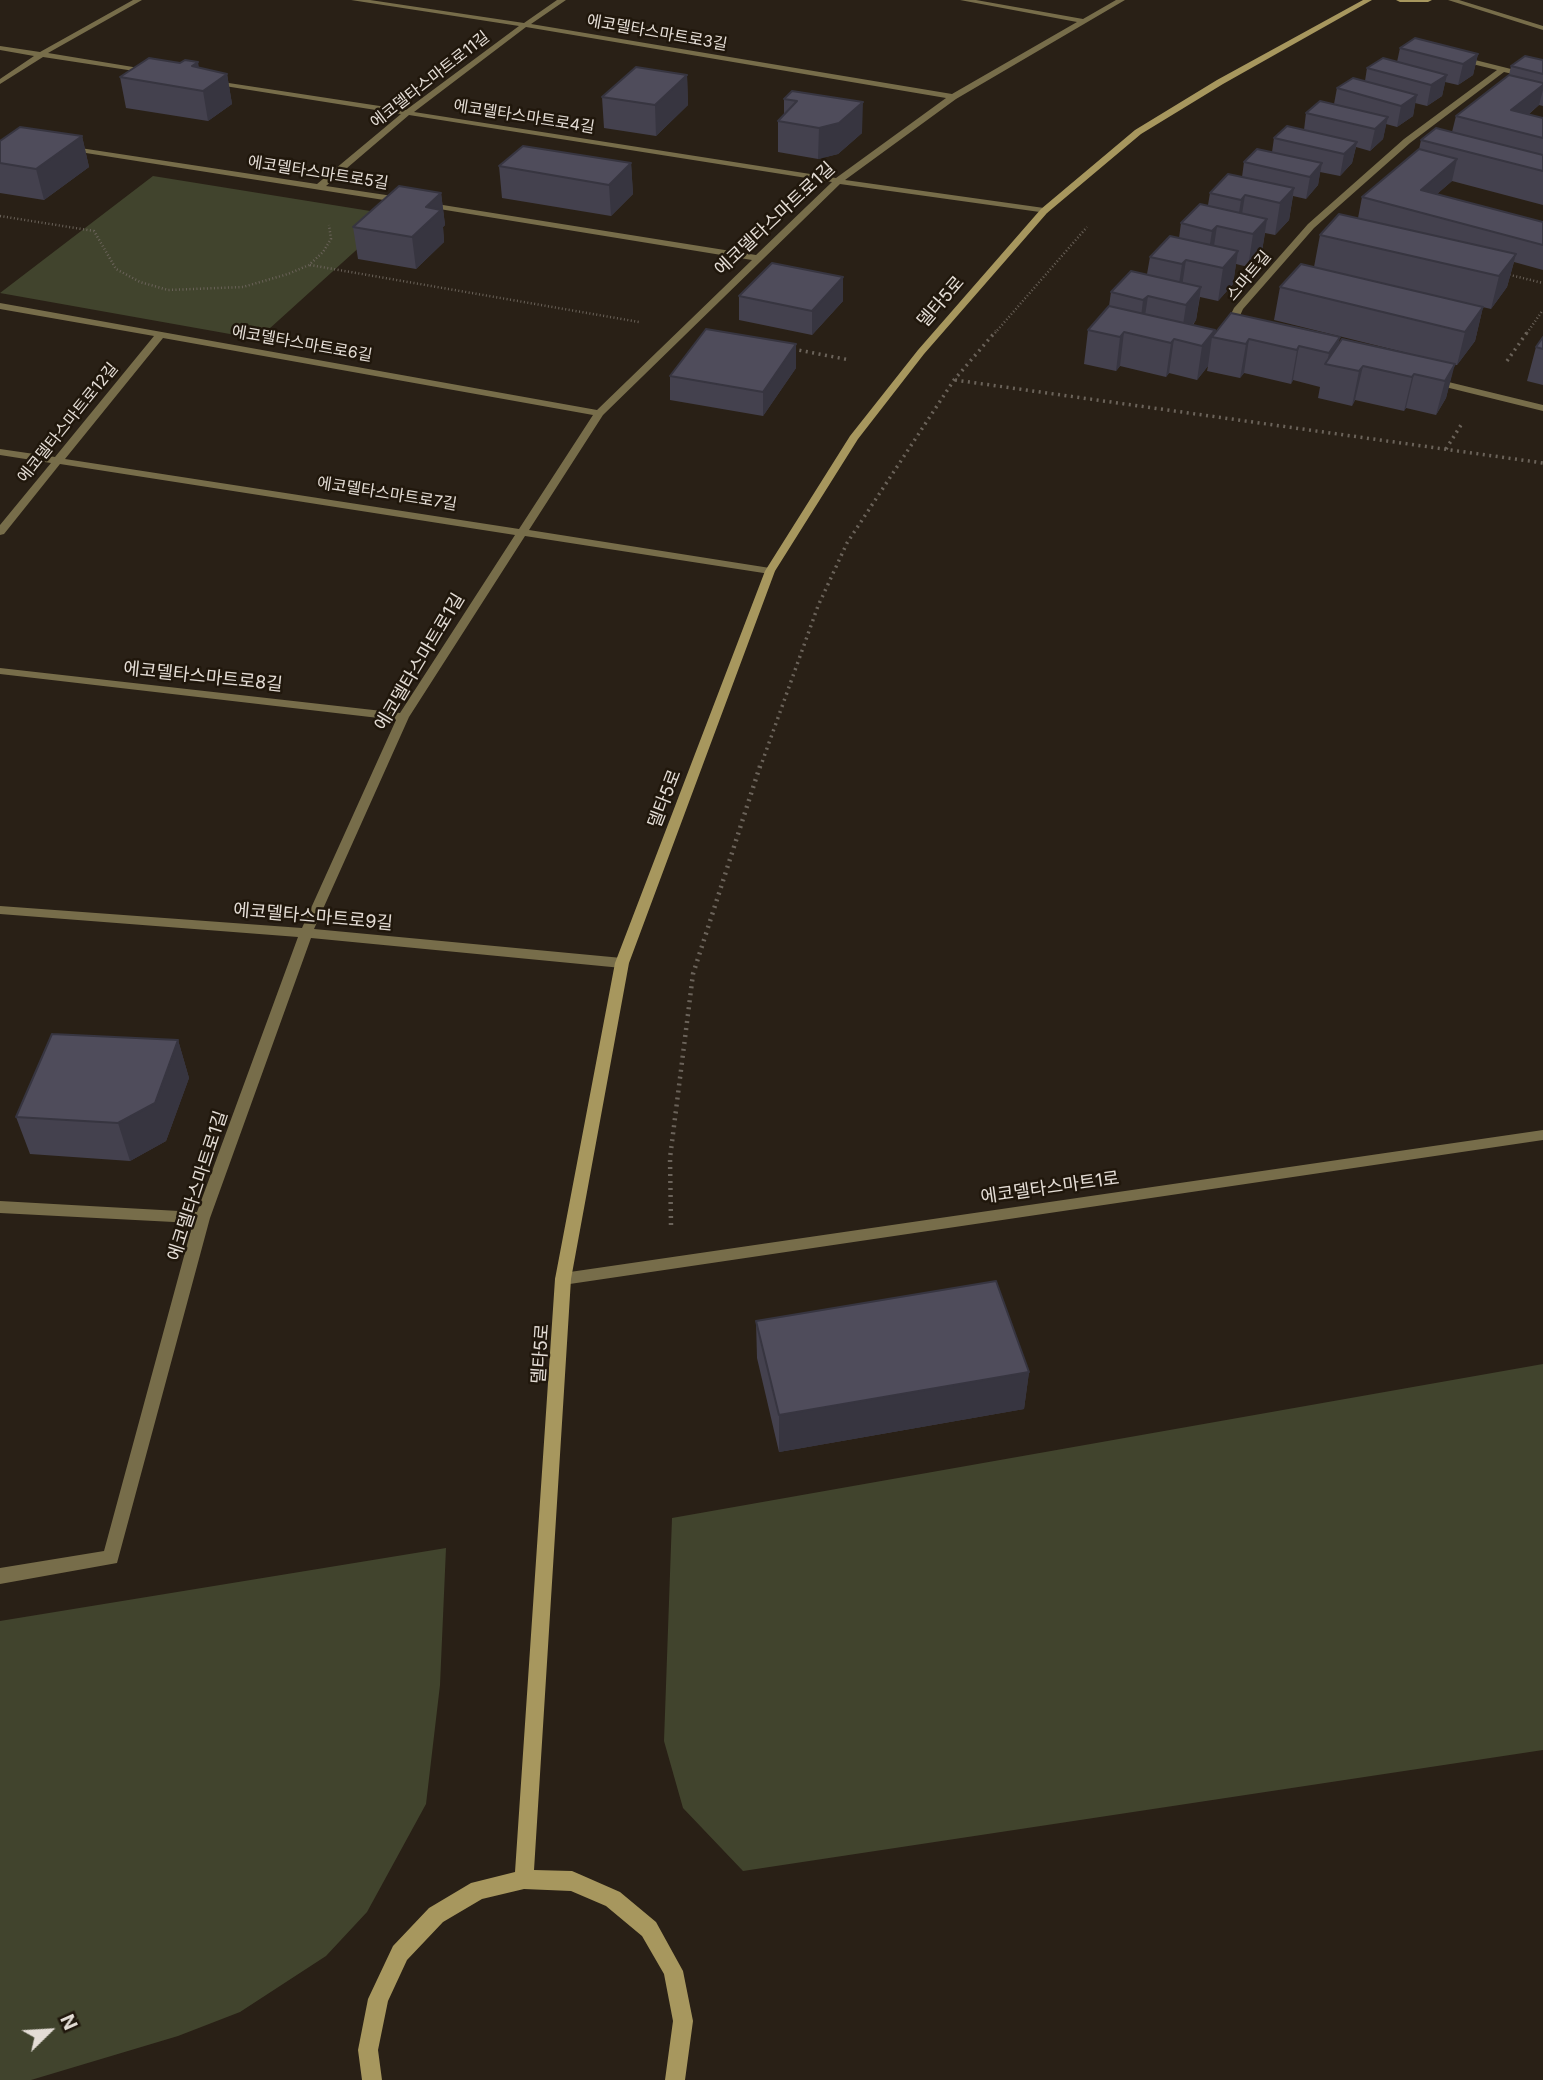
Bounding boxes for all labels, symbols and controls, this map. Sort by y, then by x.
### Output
street label: 에코델타스마트로3길 [585,11,729,55]
street label: 에코델타스마트로11길 [367,28,493,132]
street label: 에코델타스마트로4길 [452,96,596,138]
street label: 에코델타스마트로5길 [246,152,390,194]
street label: 에코델타스마트로1길 [710,158,840,280]
street label: 스마트길 [1223,247,1275,305]
street label: 델타5로 [913,272,969,332]
street label: 에코델타스마트로6길 [230,322,374,366]
street label: 에코델타스마트로12길 [14,359,122,487]
street label: 에코델타스마트로7길 [316,473,458,515]
street label: 에코델타스마트로1길 [370,589,470,735]
street label: 에코델타스마트로8길 [122,658,284,696]
street label: 델타5로 [644,767,686,831]
street label: 에코델타스마트로9길 [232,899,394,935]
street label: 에코델타스마트로1길 [164,1108,232,1264]
street label: 에코델타스마트1로 [979,1168,1121,1208]
street label: 델타5로 [528,1323,554,1385]
north arrow [14,1996,84,2066]
text: N [55,2011,82,2034]

